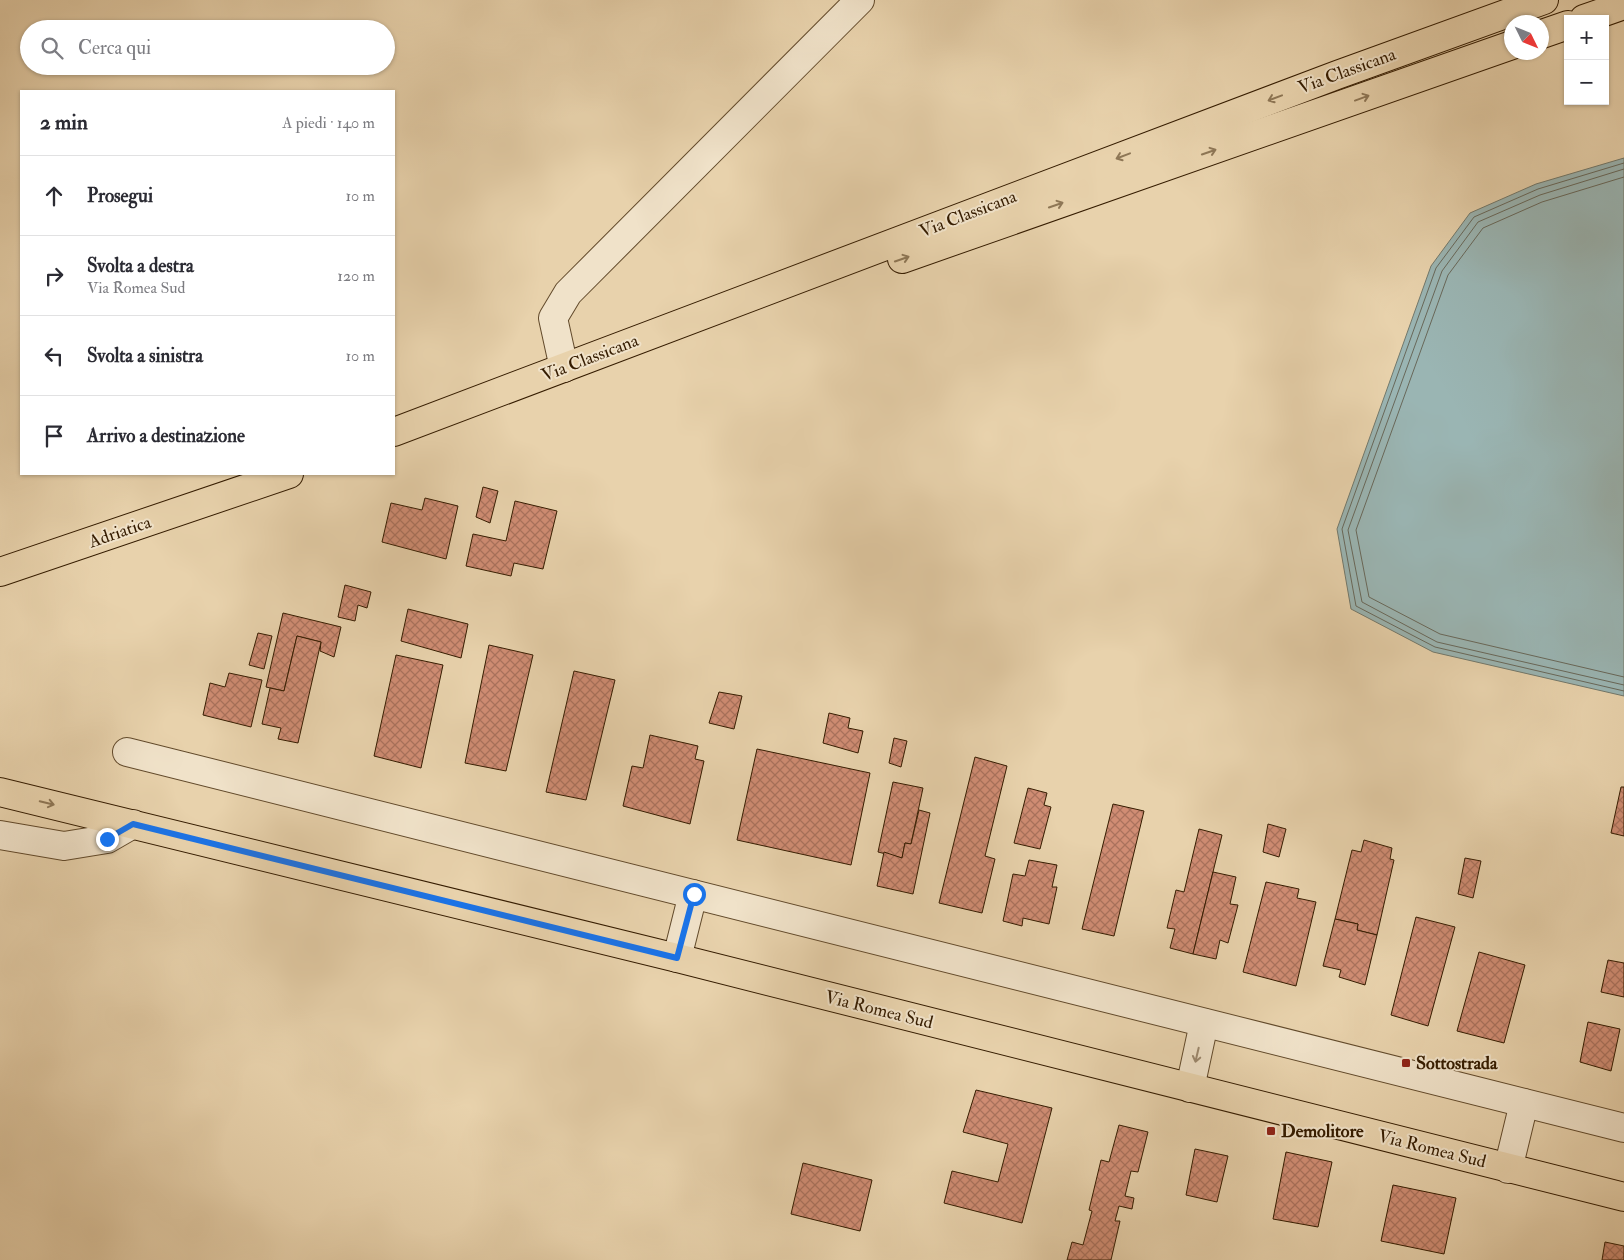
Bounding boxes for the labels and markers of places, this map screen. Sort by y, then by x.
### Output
place label: Sottostrada [1416,1052,1498,1075]
marker: Sottostrada [1400,1057,1412,1069]
place label: Demolitore [1281,1120,1364,1143]
marker: Demolitore [1265,1125,1277,1137]

